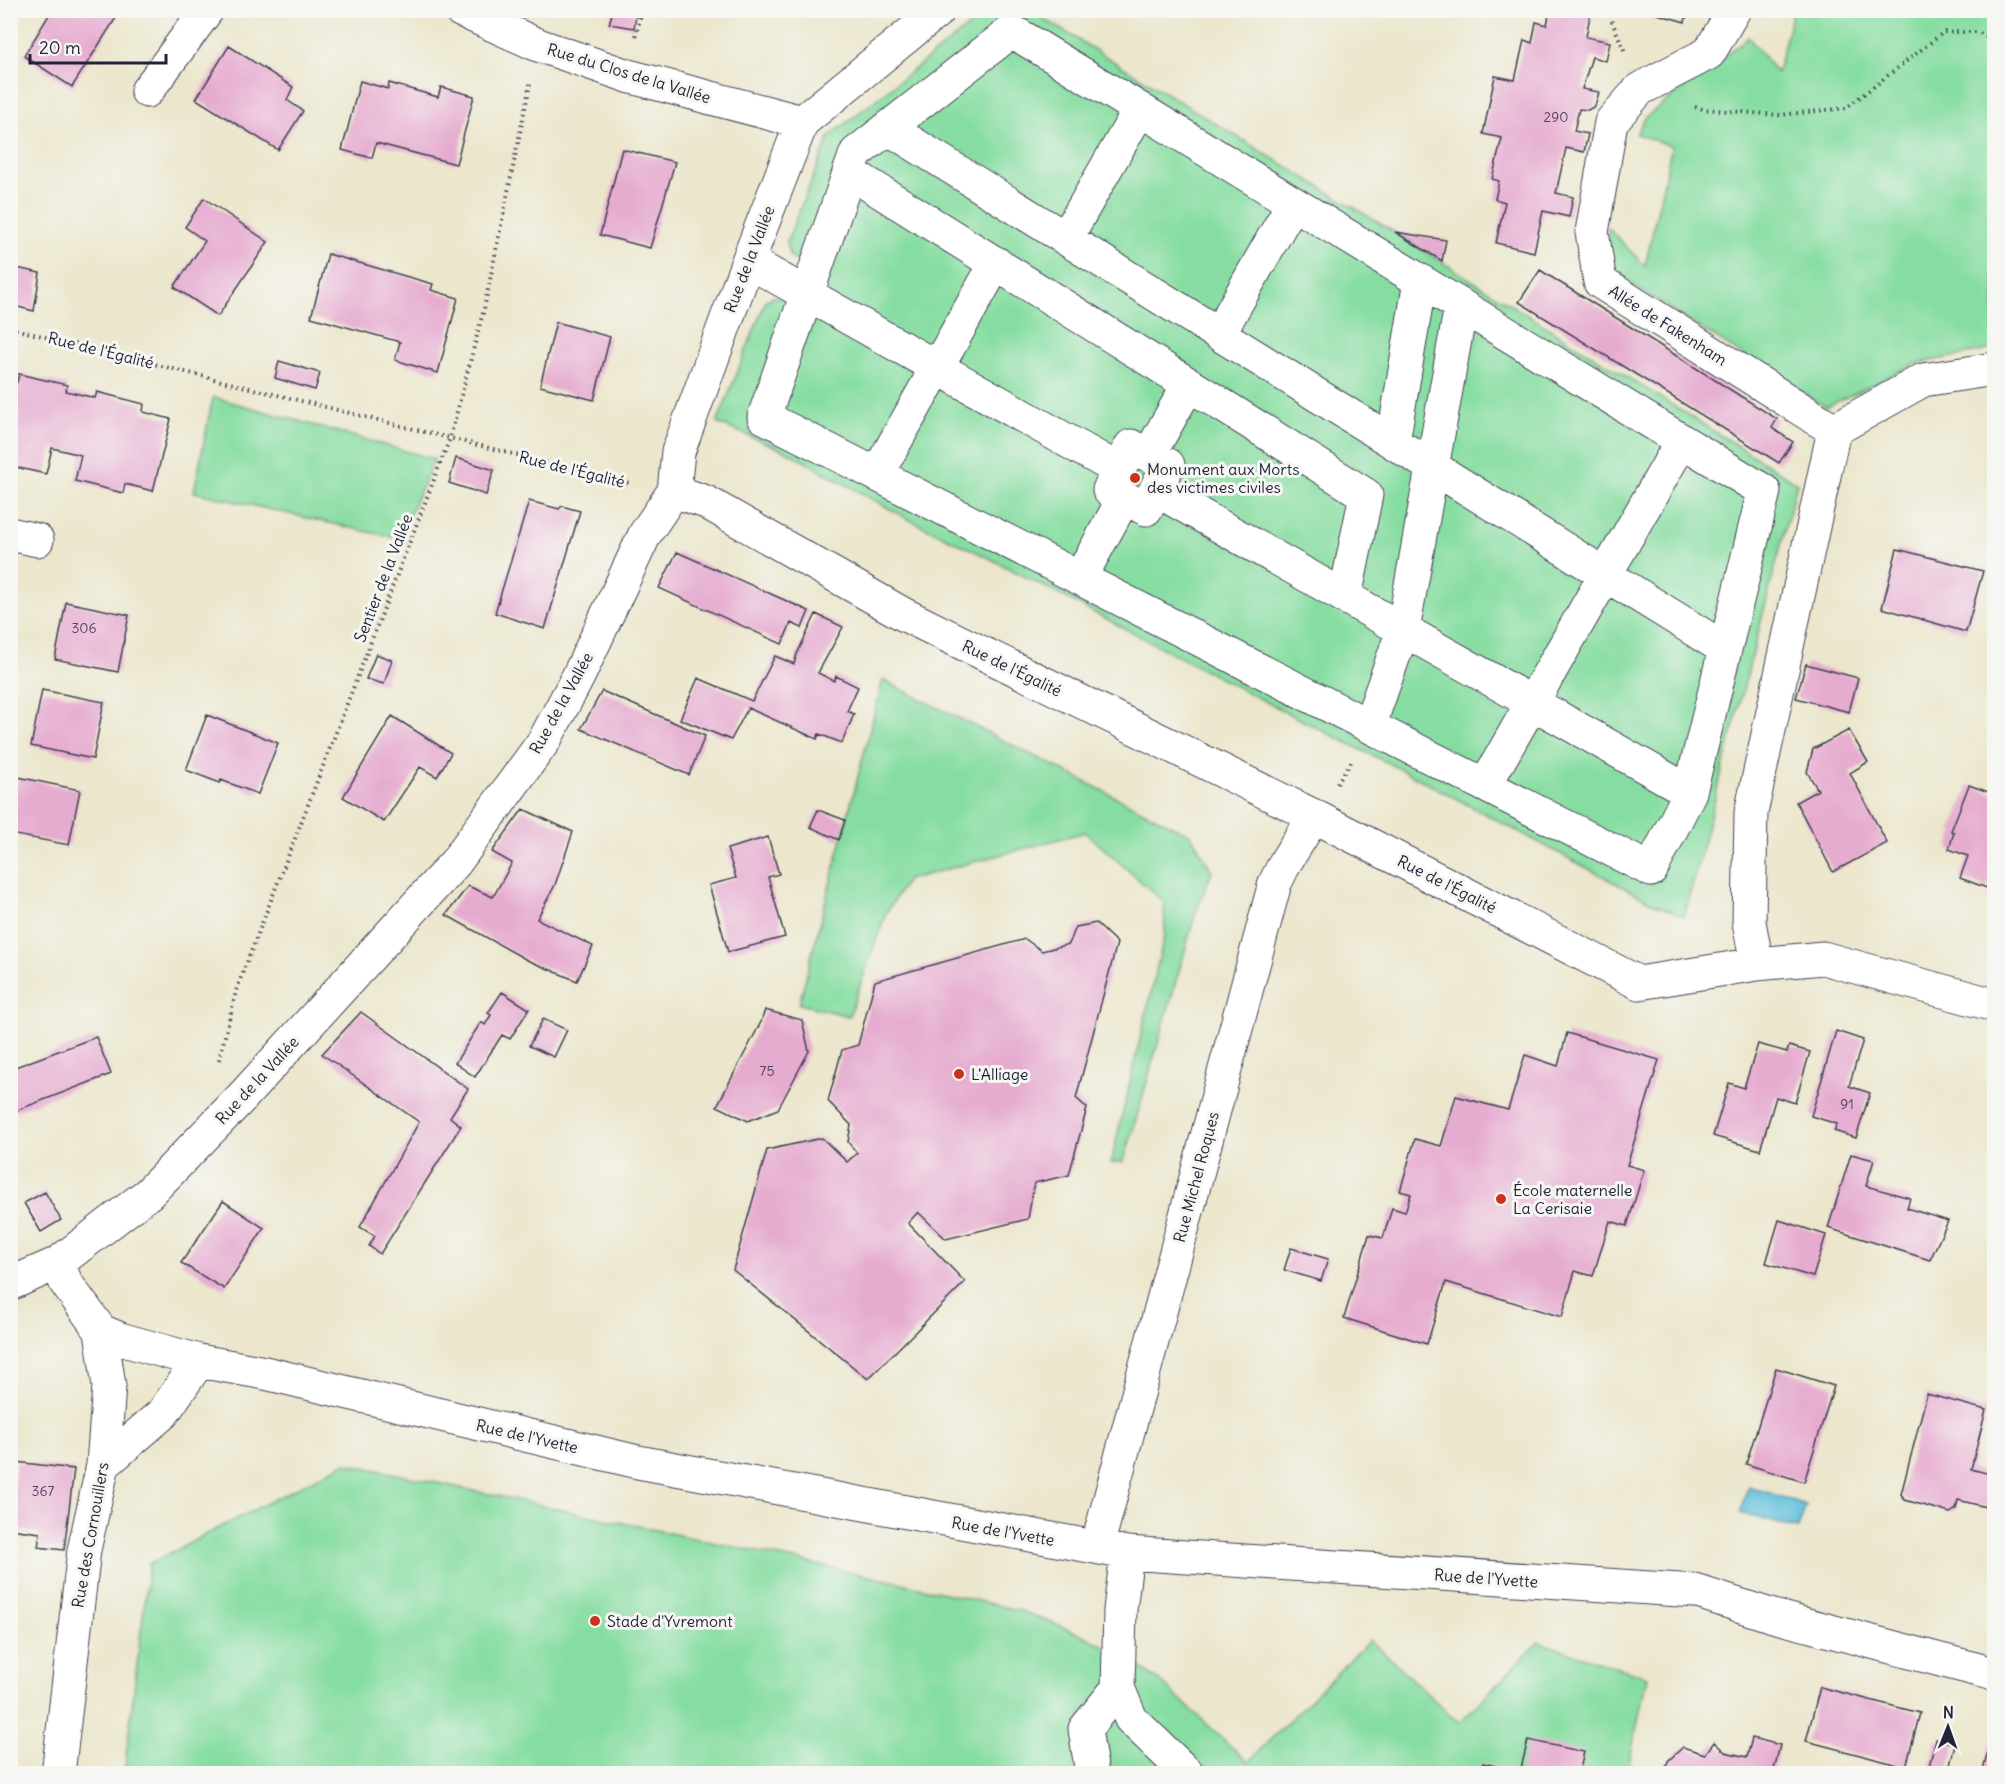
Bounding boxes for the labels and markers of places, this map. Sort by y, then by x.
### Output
place label: Monument aux Morts des victimes civiles [1147,459,1299,497]
marker: Monument aux Morts des victimes civiles [1128,471,1142,485]
place label: L'Alliage [971,1064,1028,1084]
marker: L'Alliage [952,1067,966,1081]
place label: École maternelle La Cerisaie [1513,1180,1632,1218]
marker: École maternelle La Cerisaie [1494,1192,1508,1206]
place label: Stade d'Yvremont [607,1611,733,1631]
marker: Stade d'Yvremont [588,1614,602,1628]

